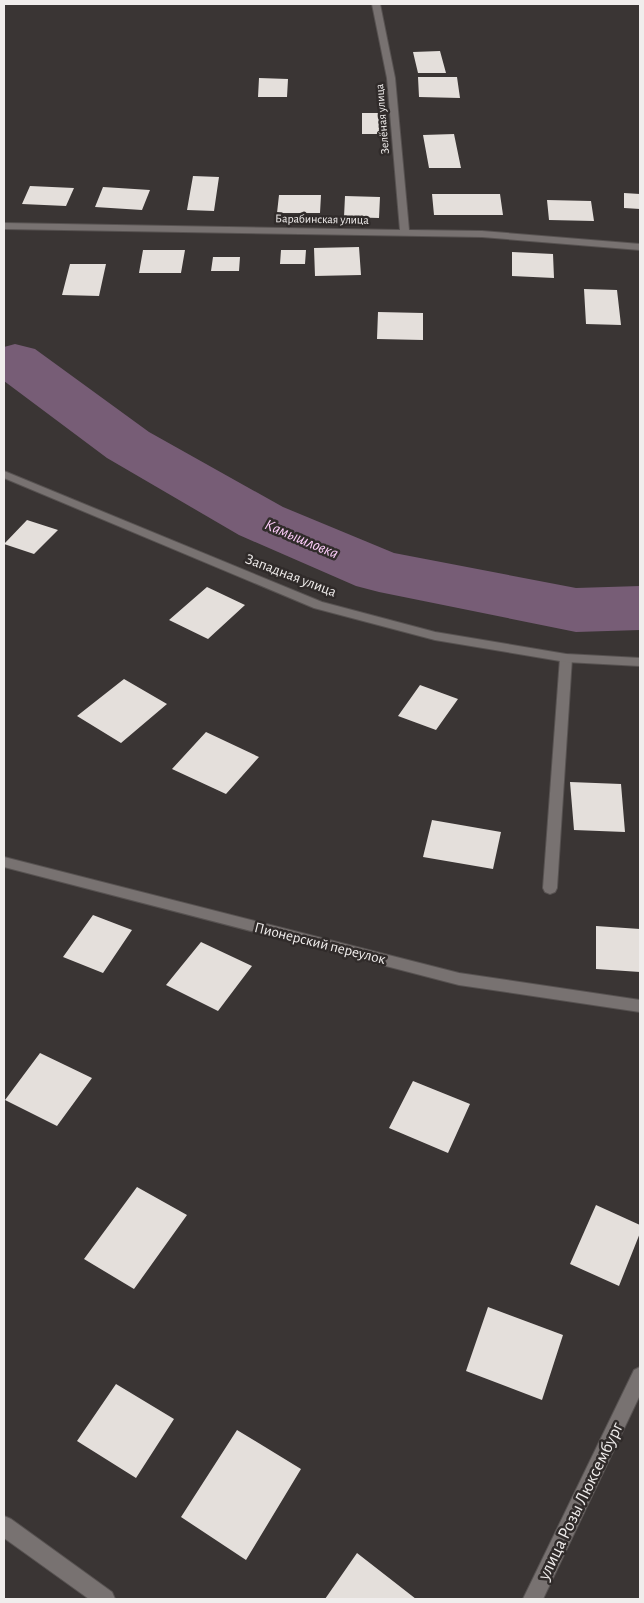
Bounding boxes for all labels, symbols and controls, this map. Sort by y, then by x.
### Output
street label: Зелёная улица [373,83,392,155]
street label: Барабинская улица [275,212,370,227]
water label: Камышловка [262,516,341,562]
street label: Западная улица [243,551,339,600]
street label: Пионерский переулок [253,920,387,967]
street label: улица Розы Люксембург [534,1419,627,1584]

